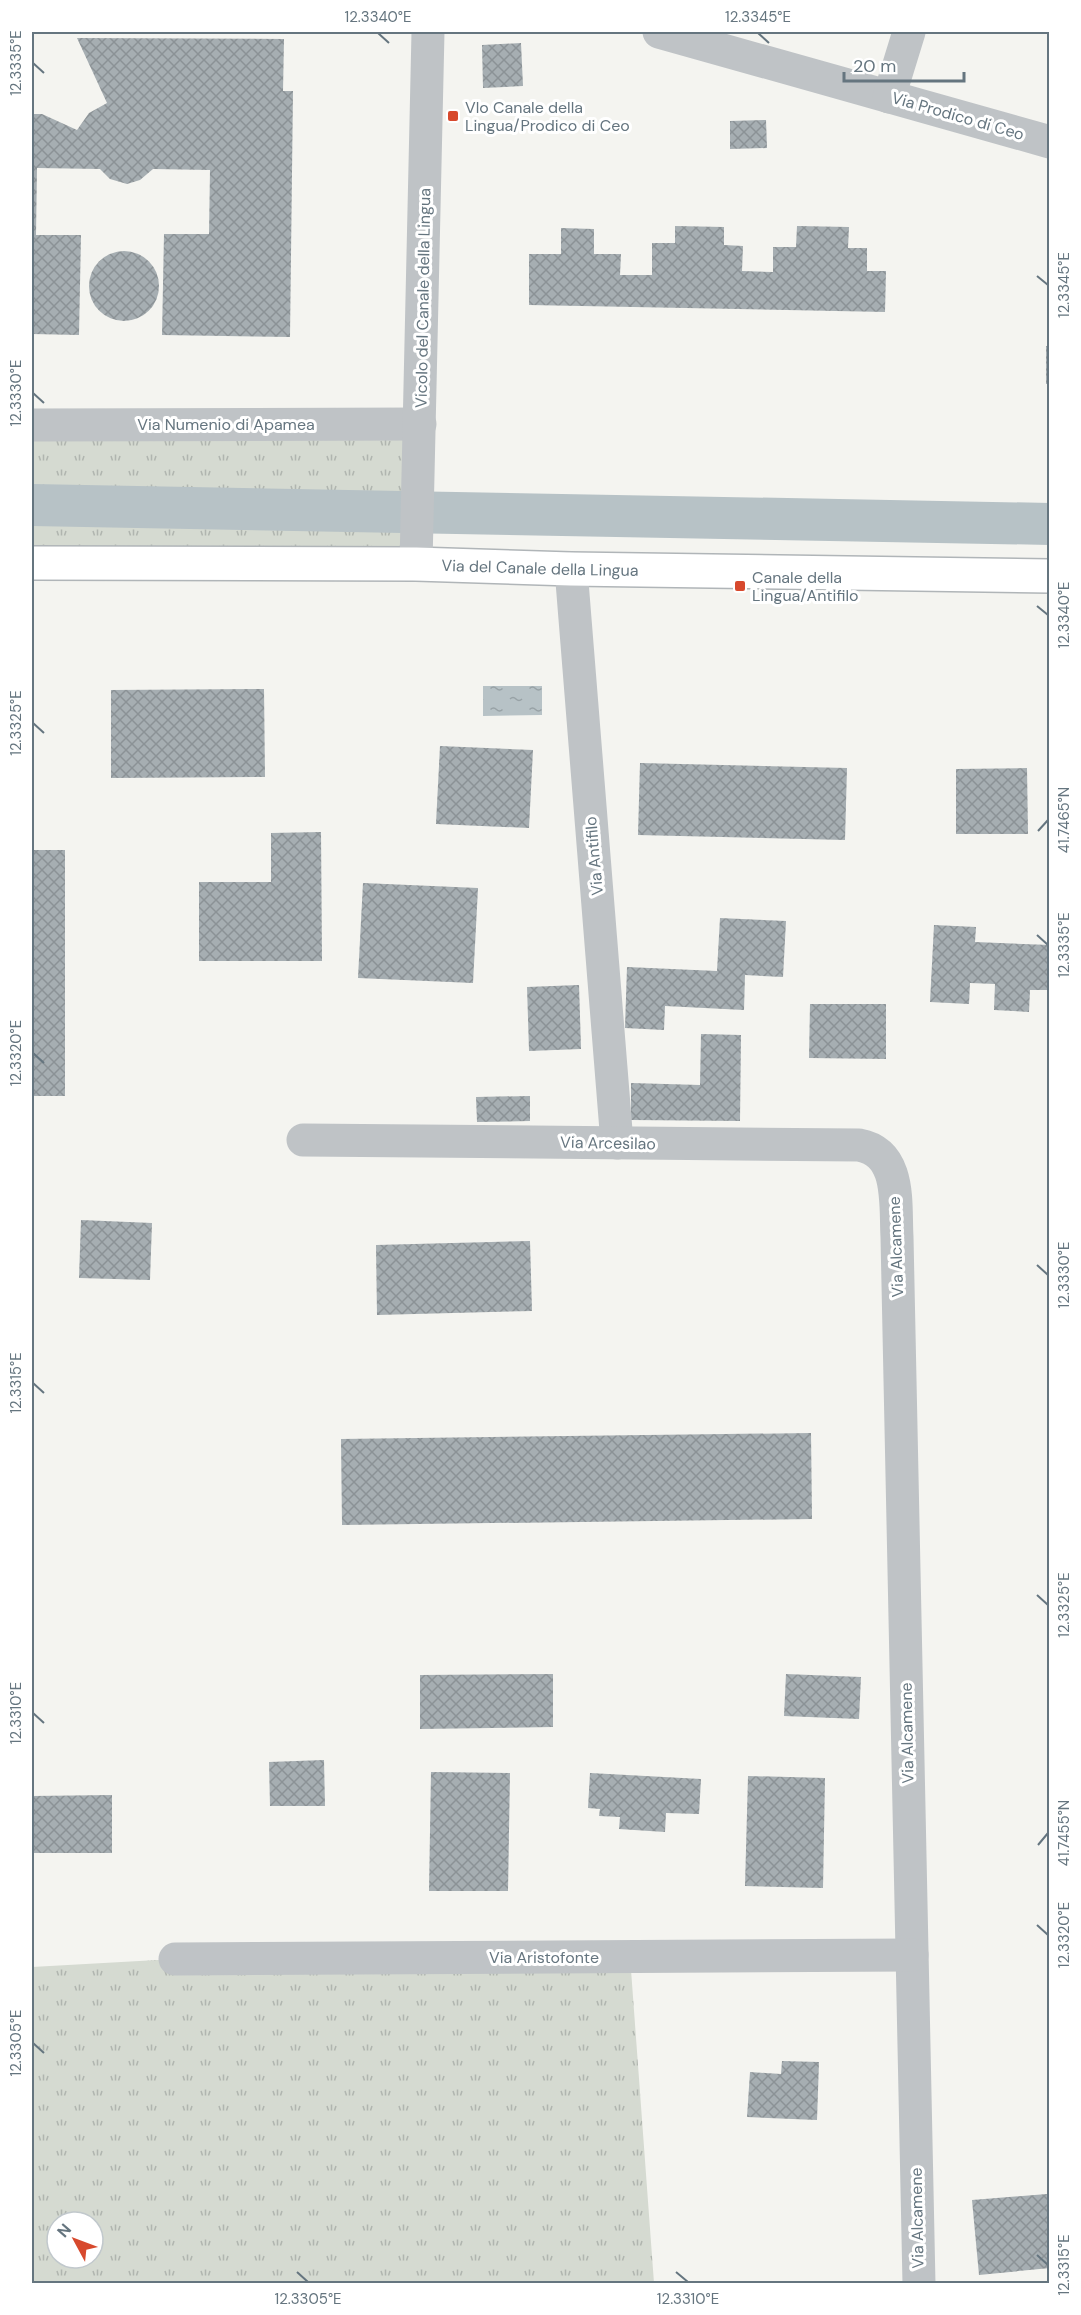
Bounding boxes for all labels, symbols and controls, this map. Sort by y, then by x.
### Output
text: 12.3340°E [344,7,412,27]
text: 12.3345°E [725,7,791,27]
text: 12.3335°E [6,30,26,96]
scale bar [844,45,964,83]
text: 20 m [853,54,896,78]
street label: Via Prodico di Ceo [889,87,1027,145]
place label: Vlo Canale della Lingua/Prodico di Ceo [465,97,630,136]
marker: Vlo Canale della Lingua/Prodico di Ceo [446,109,460,123]
street label: Vicolo del Canale della Lingua [411,188,435,408]
text: 12.3345°E [1054,252,1074,318]
text: 12.3330°E [6,360,26,426]
street label: Via Numenio di Apamea [137,414,315,435]
street label: Via del Canale della Lingua [441,554,639,580]
place label: Canale della Lingua/Antifilo [752,567,859,606]
marker: Canale della Lingua/Antifilo [733,579,747,593]
text: 12.3340°E [1054,581,1074,649]
text: 12.3325°E [6,690,26,756]
text: 41.7465°N [1054,787,1074,853]
street label: Via Antifilo [580,815,608,897]
text: 12.3335°E [1054,912,1074,978]
text: 12.3320°E [6,1020,26,1086]
street label: Via Arcesilao [560,1132,656,1154]
street label: Via Alcamene [884,1196,908,1298]
text: 12.3330°E [1054,1242,1074,1308]
text: 12.3315°E [6,1352,26,1414]
text: 12.3325°E [1054,1572,1074,1638]
text: 12.3310°E [6,1682,26,1744]
street label: Via Alcamene [896,1682,918,1784]
text: 41.7455°N [1054,1800,1074,1866]
text: 12.3320°E [1054,1902,1074,1968]
street label: Via Aristofonte [489,1947,599,1968]
text: 12.3305°E [6,2009,26,2077]
street label: Via Alcamene [906,2167,928,2269]
north arrow [45,2210,105,2270]
text: N [52,2219,76,2242]
text: 12.3315°E [1054,2234,1074,2296]
text: 12.3305°E [274,2289,342,2309]
text: 12.3310°E [657,2289,719,2309]

